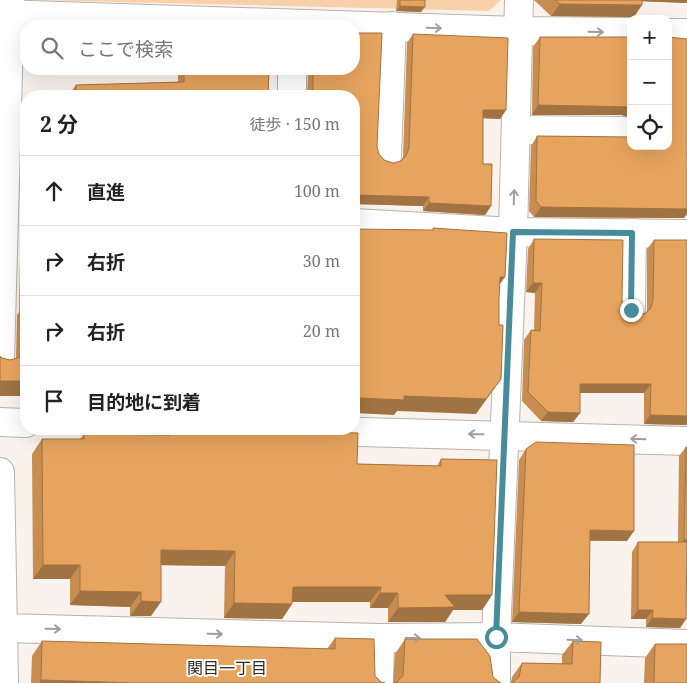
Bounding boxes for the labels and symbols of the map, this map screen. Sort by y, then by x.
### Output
one-way arrow [425,23,441,32]
one-way arrow [588,27,604,37]
one-way arrow [510,189,519,205]
route end [620,299,643,322]
one-way arrow [468,430,484,439]
one-way arrow [631,434,647,444]
one-way arrow [45,625,61,634]
route start [485,626,508,649]
one-way arrow [207,629,223,638]
one-way arrow [405,633,421,642]
one-way arrow [567,635,583,645]
district label: 関目一丁目 [187,657,267,679]

